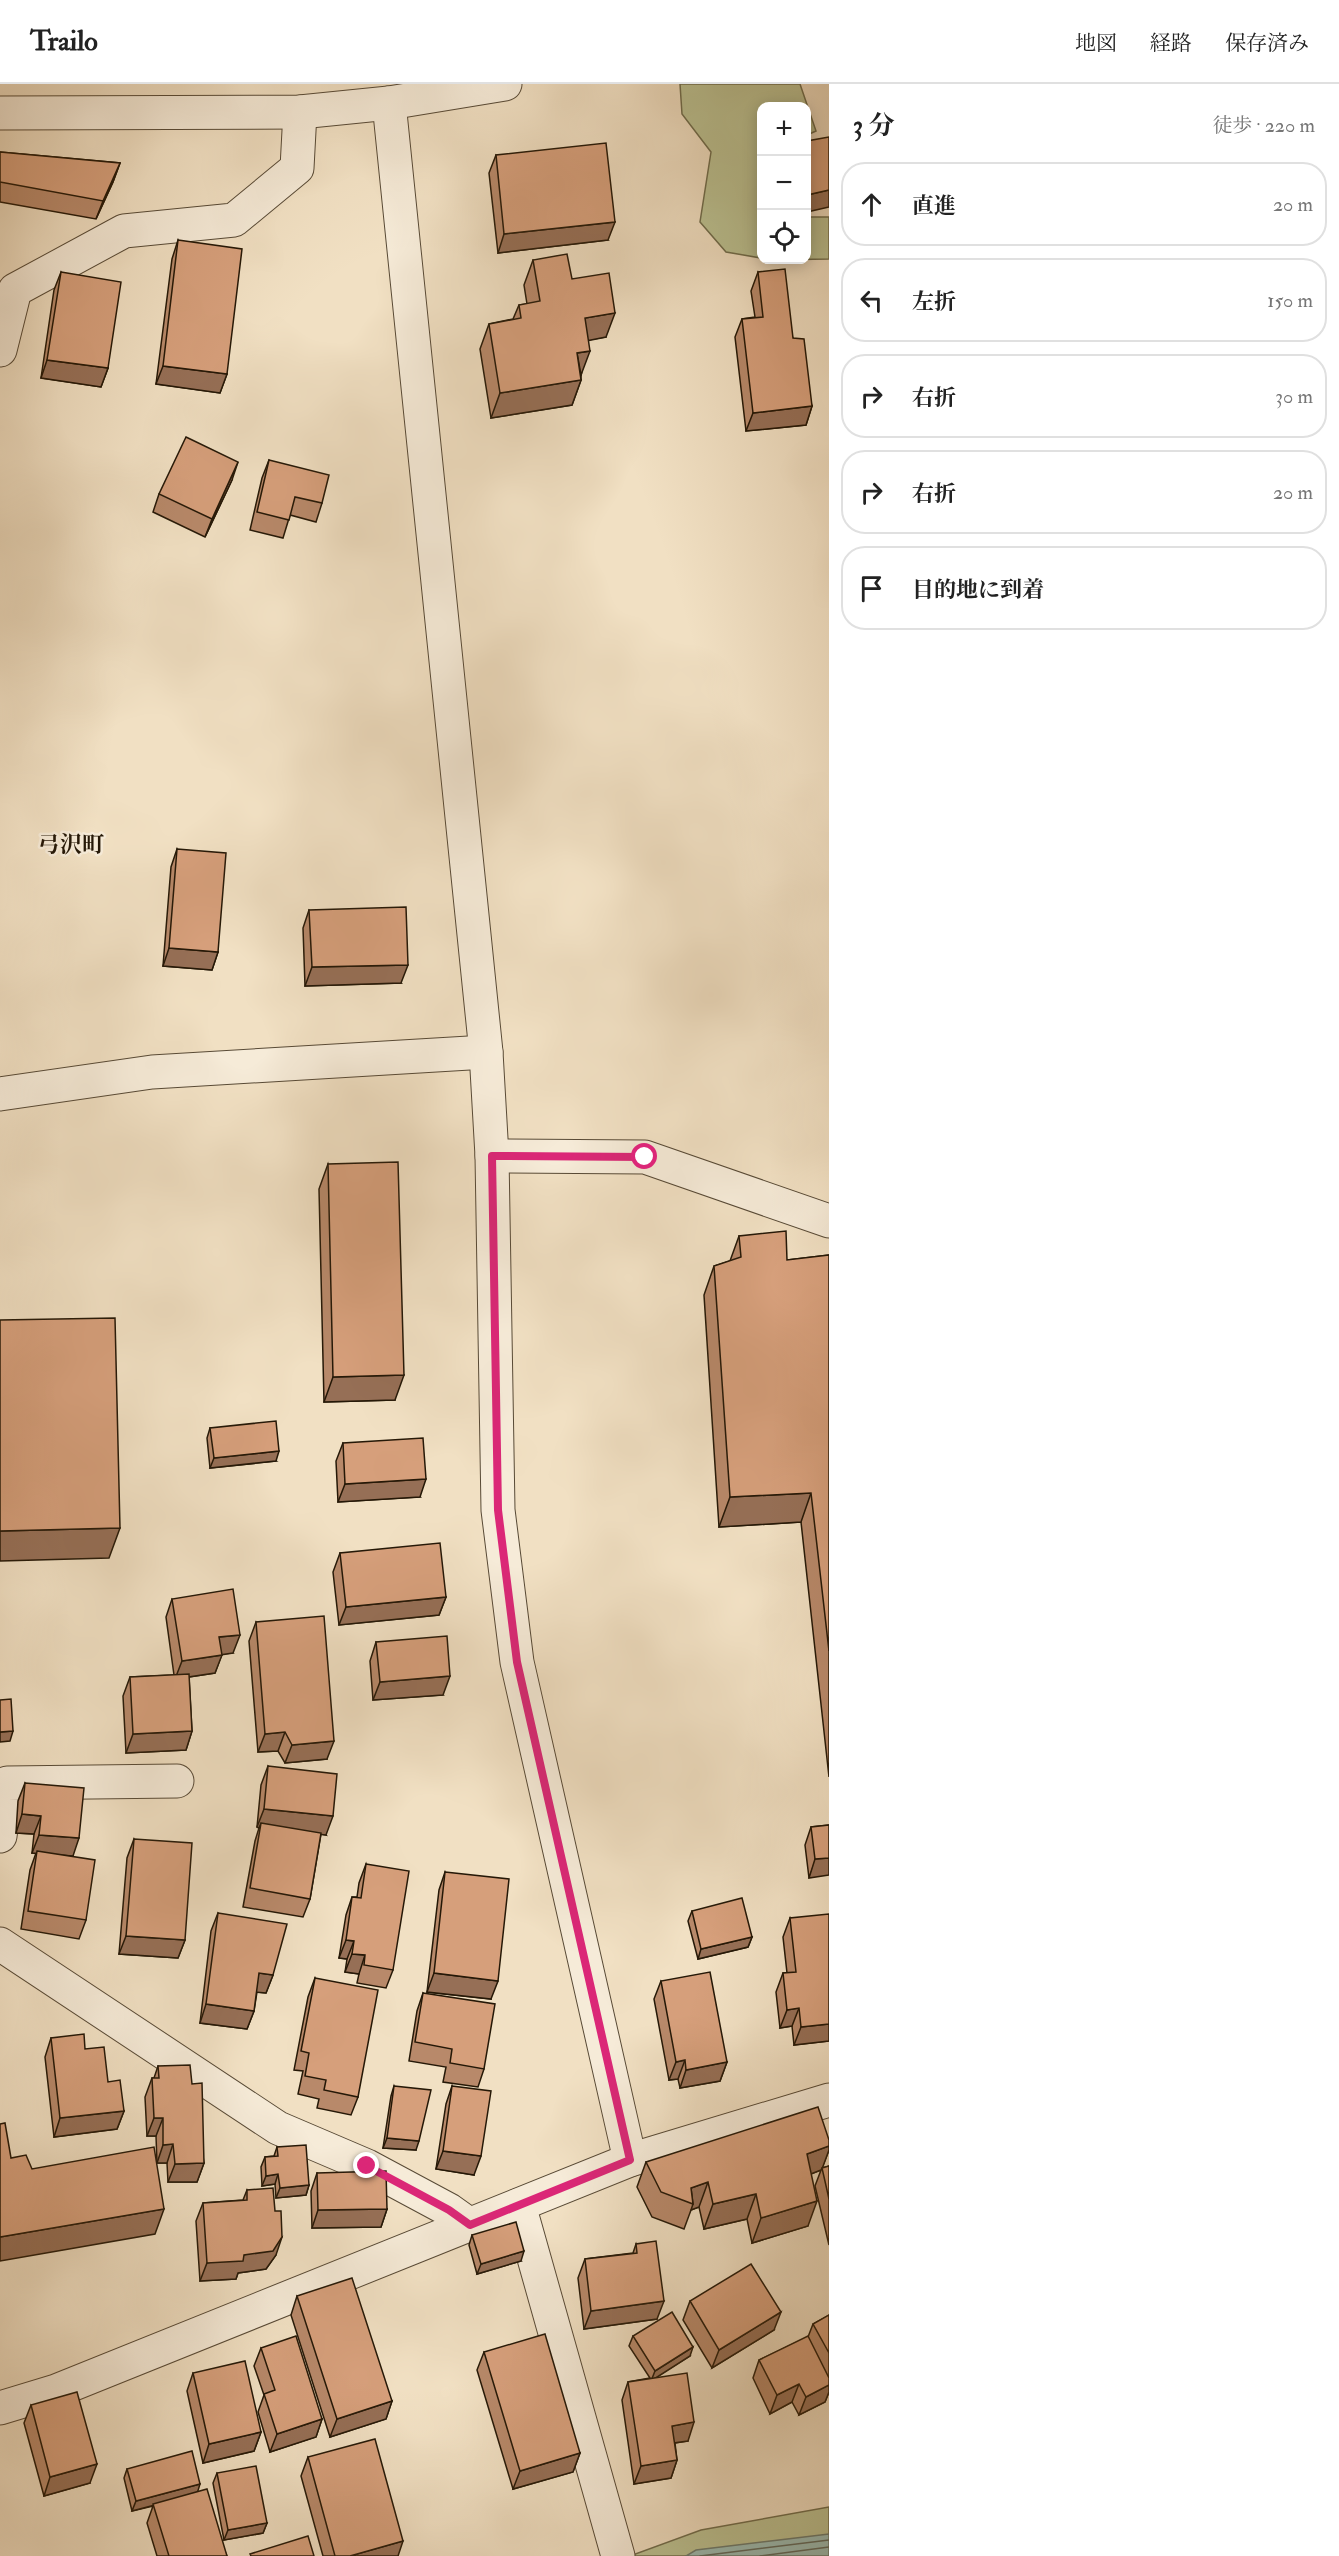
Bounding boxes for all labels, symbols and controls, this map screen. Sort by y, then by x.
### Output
text: Trailo [30,24,98,59]
text: 地図 [1075,30,1117,57]
text: 経路 [1150,30,1192,57]
text: 保存済み [1225,30,1309,57]
map controls [757,102,811,264]
button: + [757,102,811,156]
text: 3 分 [853,110,894,142]
text: 徒歩 · 220 m [1212,113,1315,138]
button: − [757,156,811,210]
icon: ahead [855,188,888,221]
text: 直進 [912,192,956,220]
text: 20 m [1273,192,1313,217]
button: locate [757,210,811,264]
icon: left [855,284,888,317]
text: 左折 [912,288,956,316]
text: 150 m [1267,288,1313,313]
icon: right [855,380,888,413]
text: 右折 [912,384,956,412]
text: 30 m [1275,384,1313,409]
icon: right [855,476,888,509]
text: 右折 [912,480,956,508]
text: 20 m [1273,480,1313,505]
icon: arrive [855,572,888,605]
text: 目的地に到着 [912,576,1044,604]
district label: 弓沢町 [38,831,104,859]
route start [631,1143,657,1169]
route end [353,2152,379,2178]

